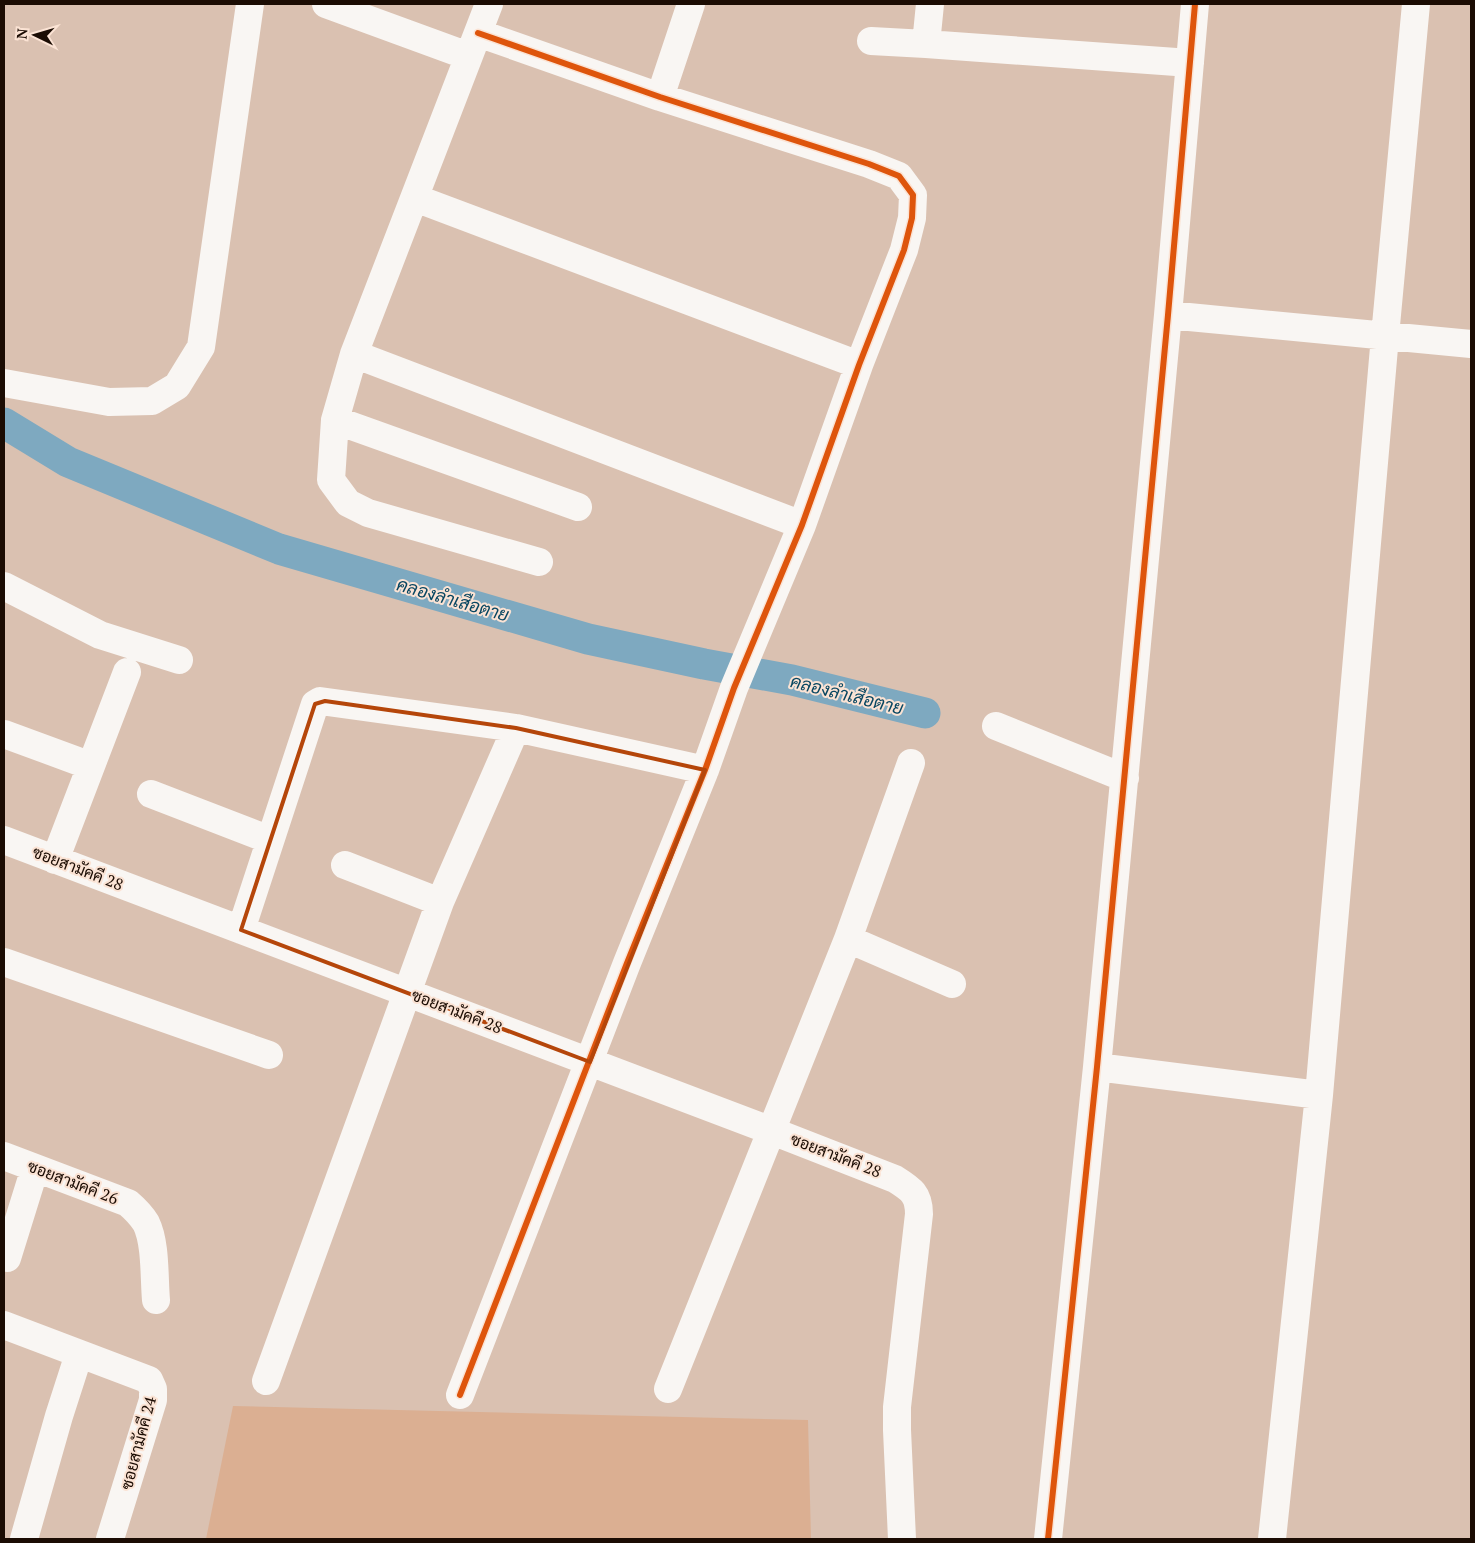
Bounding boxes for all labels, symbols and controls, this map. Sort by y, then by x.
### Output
north arrow [10,10,60,60]
text: N [12,27,32,40]
water label: คลองลำเสือตาย [394,572,512,626]
water label: คลองลำเสือตาย [788,668,906,720]
street label: ซอยสามัคคี 28 [29,841,127,895]
street label: ซอยสามัคคี 28 [408,984,506,1038]
street label: ซอยสามัคคี 28 [787,1128,885,1182]
street label: ซอยสามัคคี 26 [24,1155,122,1210]
street label: ซอยสามัคคี 24 [115,1394,161,1492]

